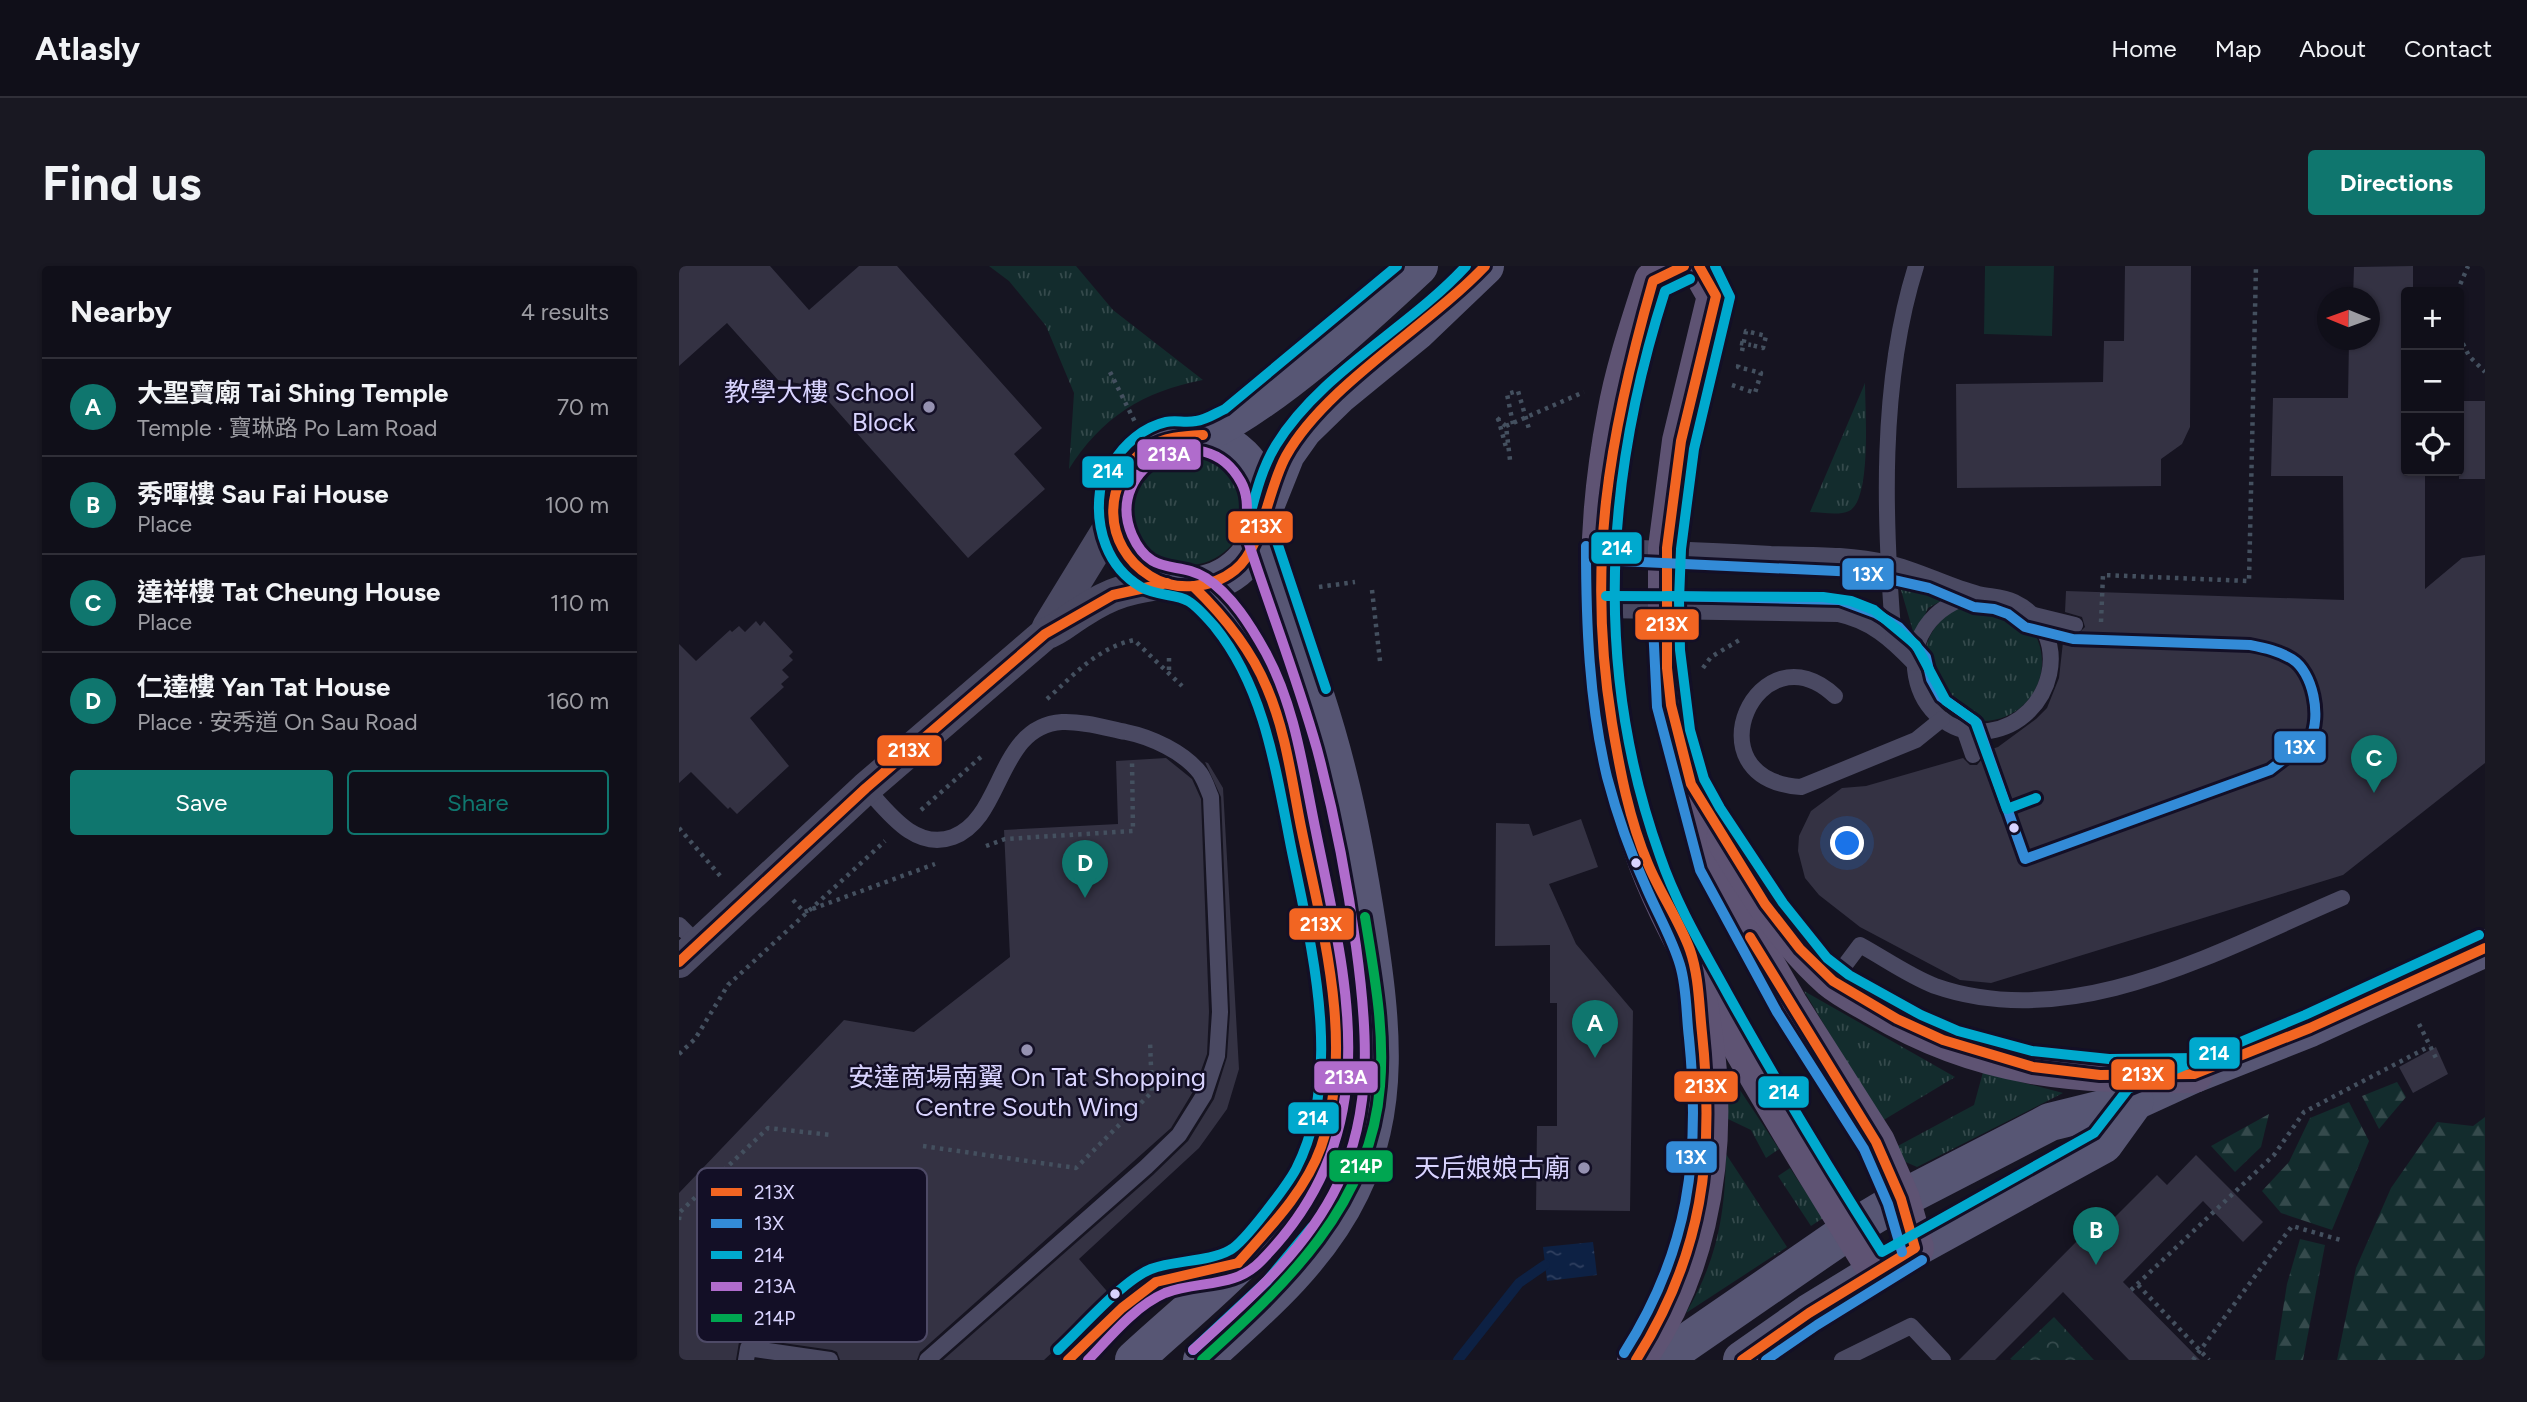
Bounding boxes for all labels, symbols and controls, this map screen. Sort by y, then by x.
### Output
text: Atlasly [35,29,140,68]
text: Home [2111,34,2177,63]
text: Map [2215,34,2261,63]
text: About [2299,34,2366,63]
text: Contact [2404,34,2492,63]
button: Directions [2308,150,2485,215]
text: Find us [42,153,201,212]
north arrow [2317,287,2380,350]
map controls [2401,287,2464,476]
button: + [2401,287,2464,350]
text: Nearby [70,293,172,330]
text: 4 results [521,298,609,326]
button: − [2401,350,2464,413]
place label: 教學大樓 School Block [724,376,915,438]
text: 大聖寶廟 Tai Shing Temple [137,377,448,409]
text: A [85,393,101,421]
text: 70 m [557,393,609,421]
marker: 教學大樓 School Block [921,399,937,415]
button: locate [2401,413,2464,476]
text: Temple · 寶琳路 Po Lam Road [137,414,438,442]
line badge: 213A [1136,438,1202,471]
text: 213A [1147,443,1191,466]
line badge: 214 [1081,455,1135,489]
text: 214 [1092,460,1124,483]
text: 秀暉樓 Sau Fai House [137,478,389,510]
text: B [86,491,100,519]
text: 100 m [545,491,609,519]
text: Place [137,510,192,538]
line badge: 213X [1227,510,1294,544]
text: 213X [1240,515,1282,538]
line badge: 214 [1590,531,1643,565]
text: 214 [1601,537,1633,560]
line badge: 13X [1841,557,1895,591]
text: 13X [1852,563,1884,586]
text: 達祥樓 Tat Cheung House [137,576,440,608]
text: C [85,589,101,617]
text: 110 m [550,589,609,617]
text: Place [137,608,192,636]
line badge: 213X [1634,608,1700,641]
text: 213X [1646,613,1688,636]
text: 仁達樓 Yan Tat House [137,671,390,703]
text: D [85,687,101,715]
text: 160 m [546,687,609,715]
text: Place · 安秀道 On Sau Road [137,708,418,736]
line badge: 13X [2273,730,2327,764]
line badge: 213X [876,734,943,767]
pin: C [2351,735,2397,793]
text: 13X [2284,736,2316,759]
text: 213X [888,739,930,762]
button: Save [70,770,333,835]
button: Share [347,770,609,835]
unlabelled marker [2007,821,2021,835]
your location [1830,826,1864,860]
pin: D [1062,840,1108,898]
unlabelled marker [1629,856,1643,870]
line badge: 213X [1288,907,1355,941]
text: 213X [1300,913,1342,936]
pin: A [1572,1000,1618,1058]
line badge: 214 [2188,1036,2241,1070]
marker: 安達商場南翼 On Tat Shopping Centre South Wing [1019,1042,1035,1058]
text: 214 [2198,1042,2230,1065]
line badge: 213X [2110,1058,2176,1091]
line badge: 213A [1313,1060,1379,1094]
place label: 安達商場南翼 On Tat Shopping Centre South Wing [848,1061,1206,1123]
text: 213X [2122,1063,2164,1086]
text: 213A [1324,1066,1368,1089]
line badge: 213X [1673,1070,1739,1103]
text: 213X [1685,1075,1727,1098]
line badge: 214 [1757,1075,1810,1109]
text: 214 [1768,1081,1800,1104]
line badge: 214 [1287,1101,1340,1135]
text: 214 [1297,1107,1329,1130]
line badge: 13X [1665,1140,1718,1174]
text: 13X [1675,1146,1707,1169]
line badge: 214P [1328,1149,1394,1183]
place label: 天后娘娘古廟 [1414,1152,1570,1184]
text: 214P [1340,1155,1383,1178]
marker: 天后娘娘古廟 [1576,1160,1592,1176]
legend [697,1168,927,1342]
text: 213X [754,1181,795,1204]
pin: B [2073,1207,2119,1265]
text: 13X [754,1212,784,1235]
text: 214 [754,1244,784,1267]
text: 213A [754,1275,796,1298]
unlabelled marker [1108,1287,1122,1301]
text: 214P [754,1307,795,1330]

